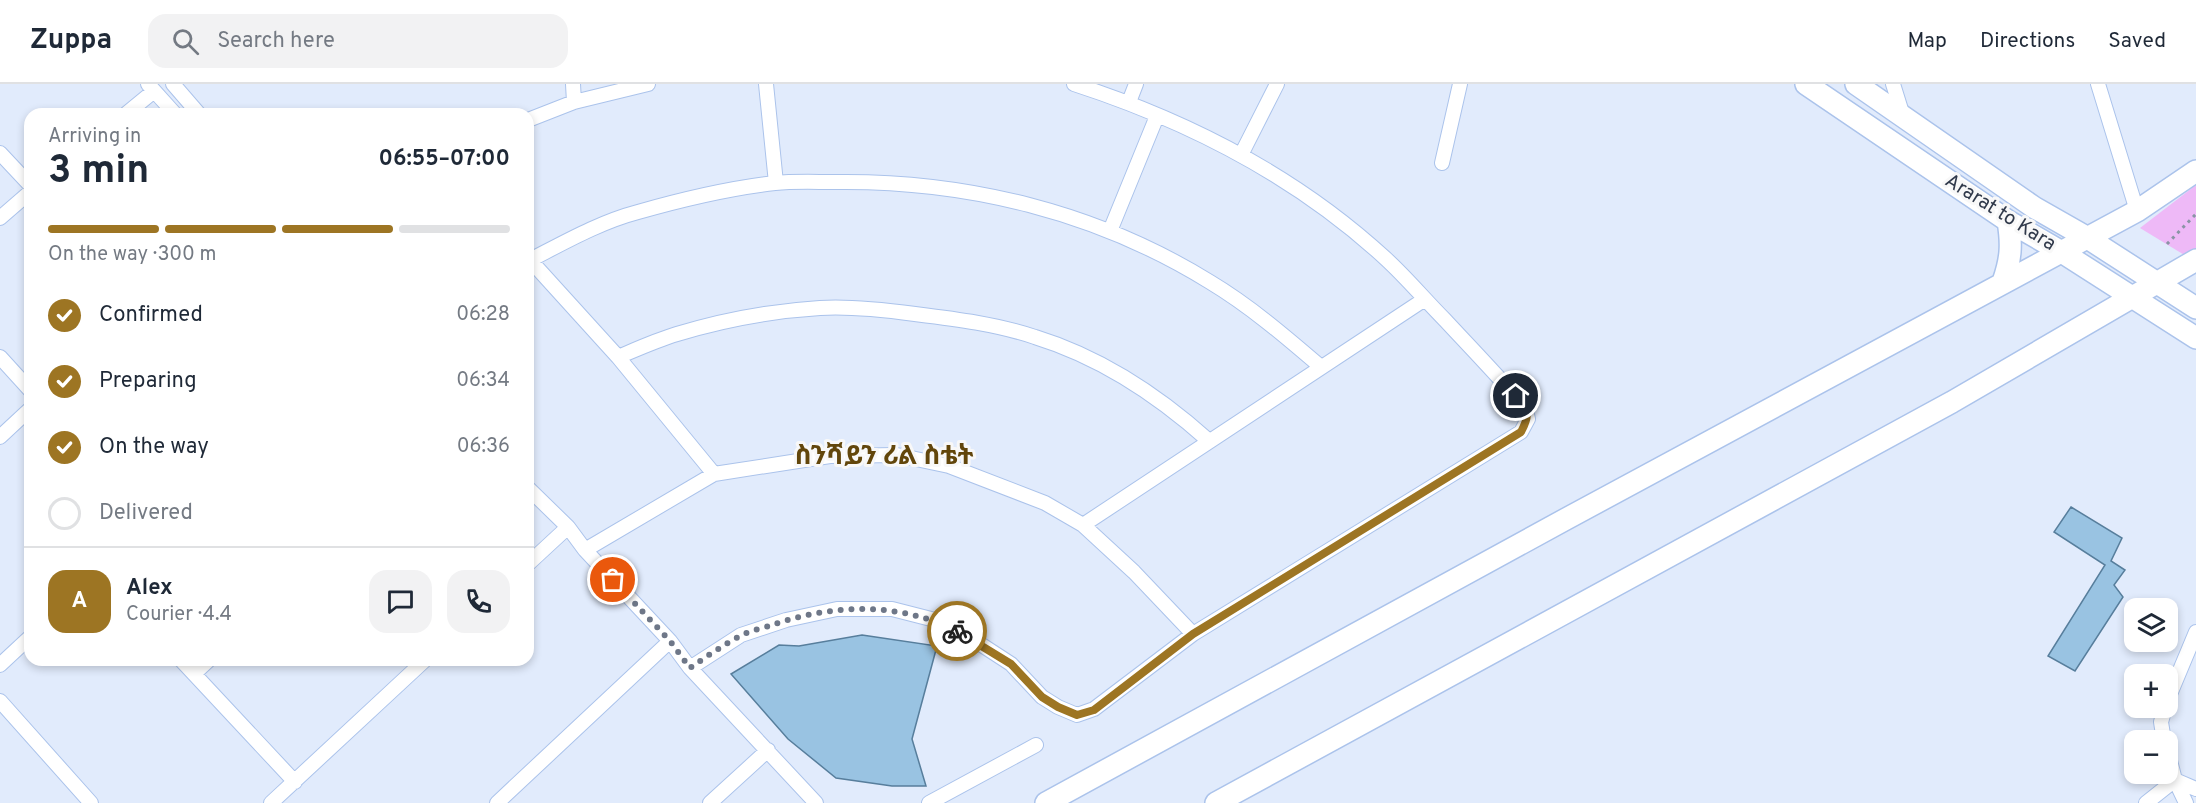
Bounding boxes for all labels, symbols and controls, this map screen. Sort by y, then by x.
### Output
search box [148,14,568,68]
text: Zuppa [30,23,112,59]
icon: search [169,25,202,58]
text: Search here [217,28,335,55]
text: Map [1907,28,1947,55]
text: Directions [1980,28,2075,55]
text: Saved [2108,28,2166,55]
text: Arriving in [48,124,141,150]
text: 06:55–07:00 [379,146,510,173]
text: 3 min [48,148,149,197]
street label: Ararat to Kara [1940,168,2060,258]
text: On the way · 300 m [48,242,216,268]
icon: check [48,299,81,332]
text: Confirmed [99,302,203,329]
text: 06:28 [456,302,510,328]
icon: check [48,365,81,398]
text: Preparing [99,368,197,395]
text: 06:34 [456,368,510,394]
pin [1490,370,1541,421]
icon: home [1499,379,1532,412]
icon: check [48,431,81,464]
text: On the way [99,434,209,461]
text: 06:36 [457,434,510,460]
district label: ስንሻይን ሪል ስቴት [795,441,973,474]
text: Delivered [99,500,193,527]
pin [587,554,638,605]
icon: bag [596,563,629,596]
button: chat [369,570,432,633]
button: phone [447,570,510,633]
text: Alex [126,575,173,602]
text: A [72,588,87,615]
map controls [2124,598,2178,784]
button: layers [2124,598,2178,652]
courier [927,601,987,661]
text: Courier · 4.4 [126,602,232,628]
icon: bike [941,615,974,648]
button: + [2124,664,2178,718]
button: − [2124,730,2178,784]

